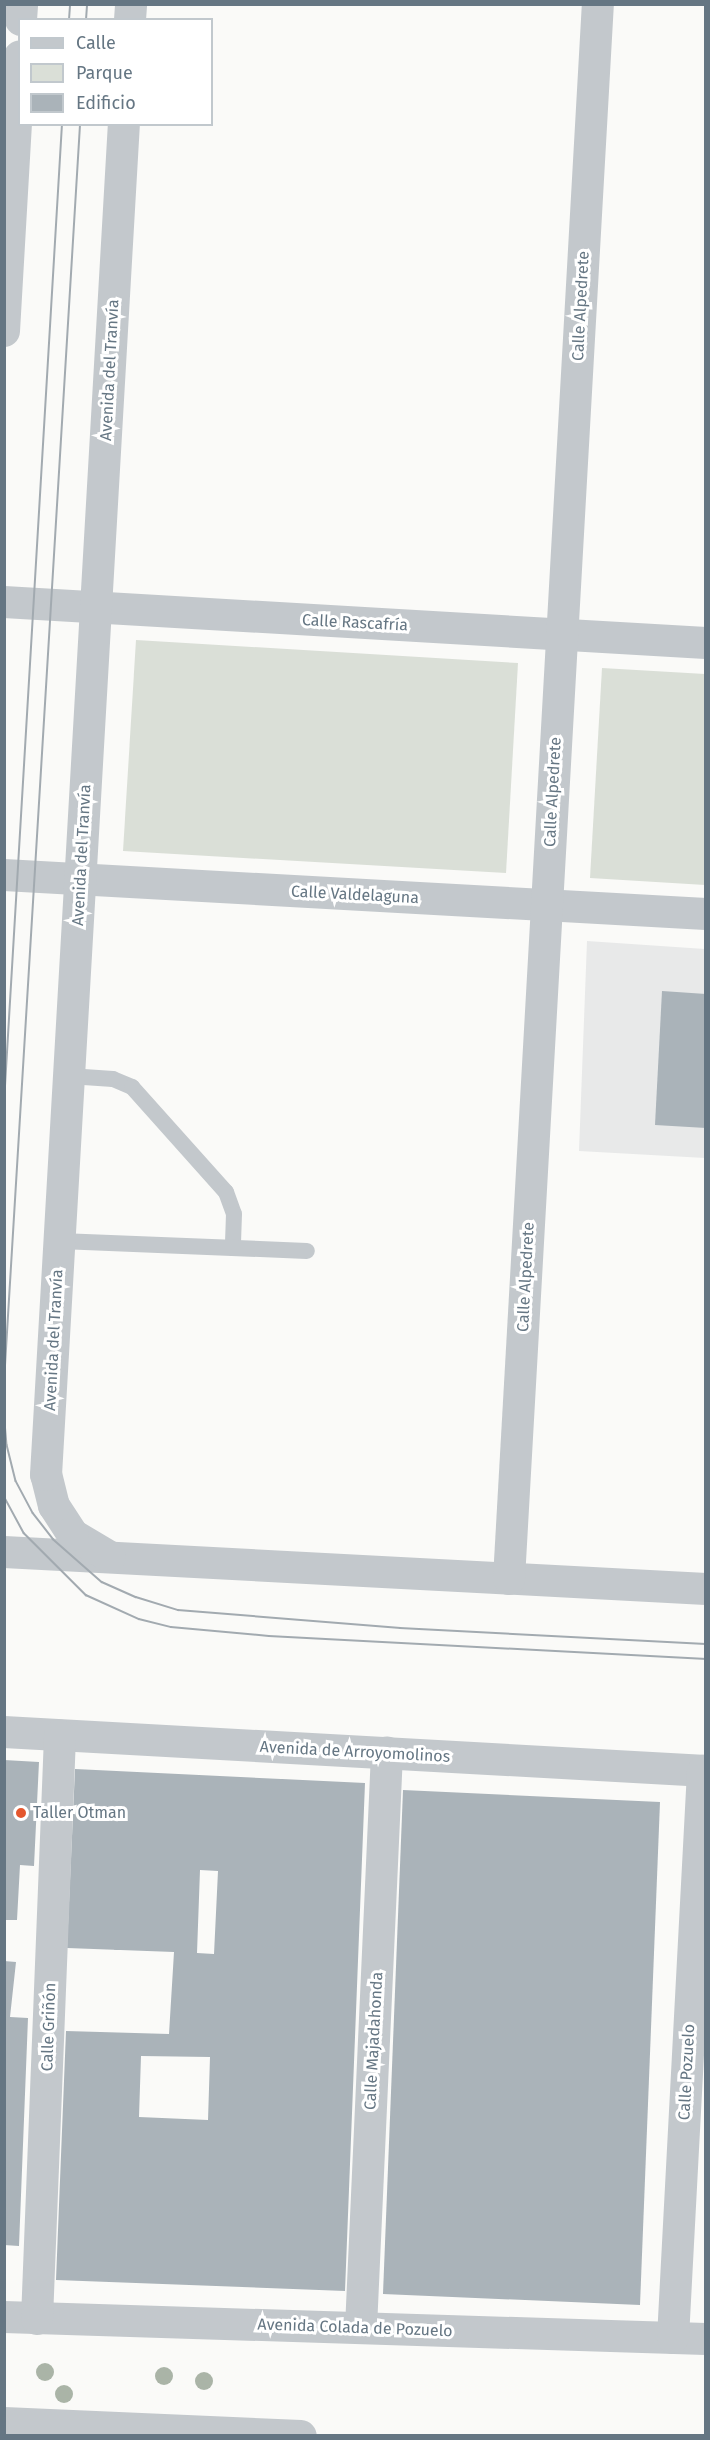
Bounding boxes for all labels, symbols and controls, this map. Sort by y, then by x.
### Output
legend [18,18,213,126]
text: Calle [76,32,116,54]
text: Parque [76,62,133,84]
text: Edificio [76,92,136,114]
street label: Calle Alpedrete [569,251,593,361]
street label: Avenida del Tranvía [97,299,123,441]
street label: Calle Rascafría [302,611,408,635]
street label: Calle Alpedrete [541,737,565,847]
street label: Avenida del Tranvía [69,784,95,926]
street label: Calle Valdelaguna [291,882,419,908]
street label: Calle Alpedrete [514,1222,538,1332]
street label: Avenida del Tranvía [41,1269,67,1411]
street label: Avenida de Arroyomolinos [259,1737,451,1767]
place label: Taller Otman [33,1803,126,1823]
marker: Taller Otman [14,1806,28,1820]
street label: Calle Majadahonda [361,1971,387,2111]
street label: Calle Griñón [38,1982,60,2072]
street label: Calle Pozuelo [675,2023,699,2121]
street label: Avenida Colada de Pozuelo [257,2315,453,2341]

